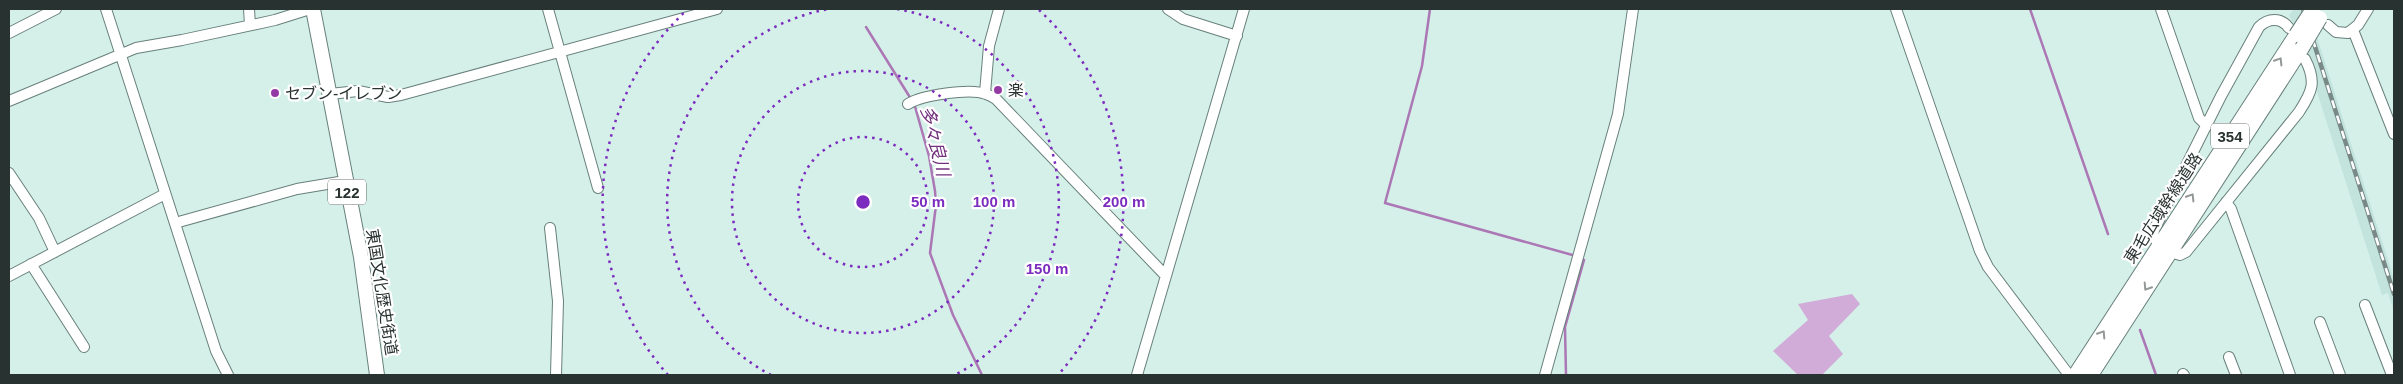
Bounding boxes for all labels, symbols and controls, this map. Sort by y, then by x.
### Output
one-way arrow [2273,57,2283,66]
place label: 楽 [1008,82,1024,99]
marker: 楽 [992,84,1004,96]
place label: セブン-イレブン [285,85,402,102]
marker: セブン-イレブン [269,87,281,99]
water label: 多々良川 [917,104,954,180]
road number: 354 [2211,124,2249,148]
street label: 東毛広域幹線道路 [2121,150,2205,266]
road number: 122 [328,180,366,204]
centre of rings [854,193,872,211]
text: 50 m [911,193,945,210]
text: 100 m [973,193,1015,210]
text: 200 m [1103,193,1145,210]
one-way arrow [2184,193,2194,202]
street label: 東国文化歴史街道 [364,227,400,357]
text: 150 m [1026,260,1068,277]
one-way arrow [2144,281,2153,291]
one-way arrow [2096,331,2105,340]

